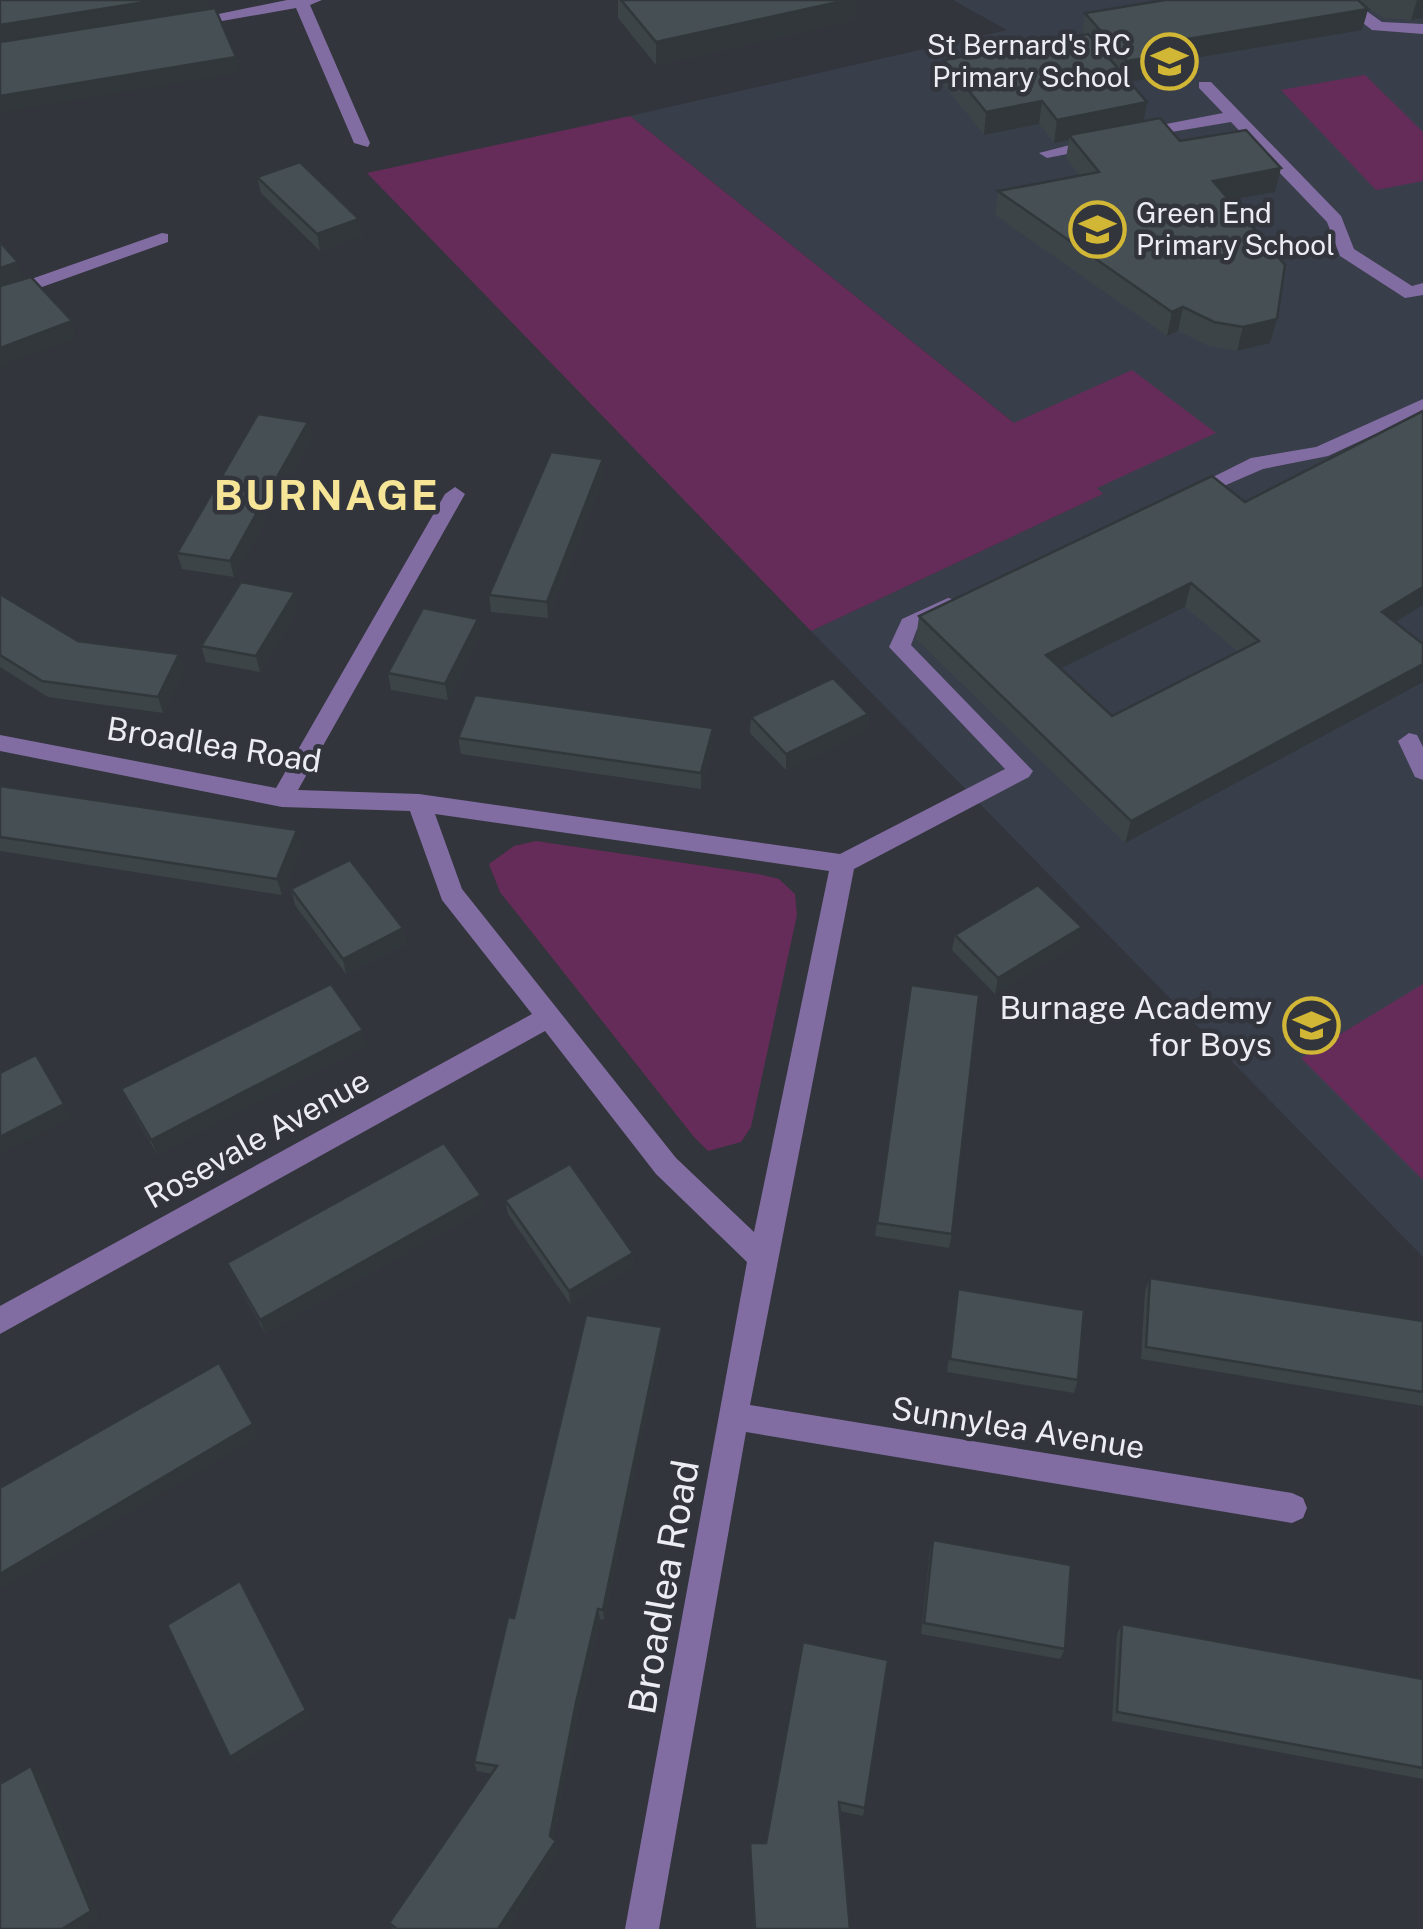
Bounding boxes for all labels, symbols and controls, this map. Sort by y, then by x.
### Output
place label: St Bernard's RC Primary School [927,28,1131,93]
school or university icon: St Bernard's RC Primary School [1140,31,1200,91]
place label: Green End Primary School [1136,196,1335,261]
school or university icon: Green End Primary School [1067,199,1127,259]
district label: BURNAGE [214,470,440,519]
street label: Broadlea Road [104,709,324,780]
place label: Burnage Academy for Boys [999,989,1272,1063]
school or university icon: Burnage Academy for Boys [1281,996,1341,1056]
street label: Rosevale Avenue [138,1062,376,1216]
street label: Sunnylea Avenue [889,1389,1147,1466]
street label: Broadlea Road [619,1456,708,1718]

